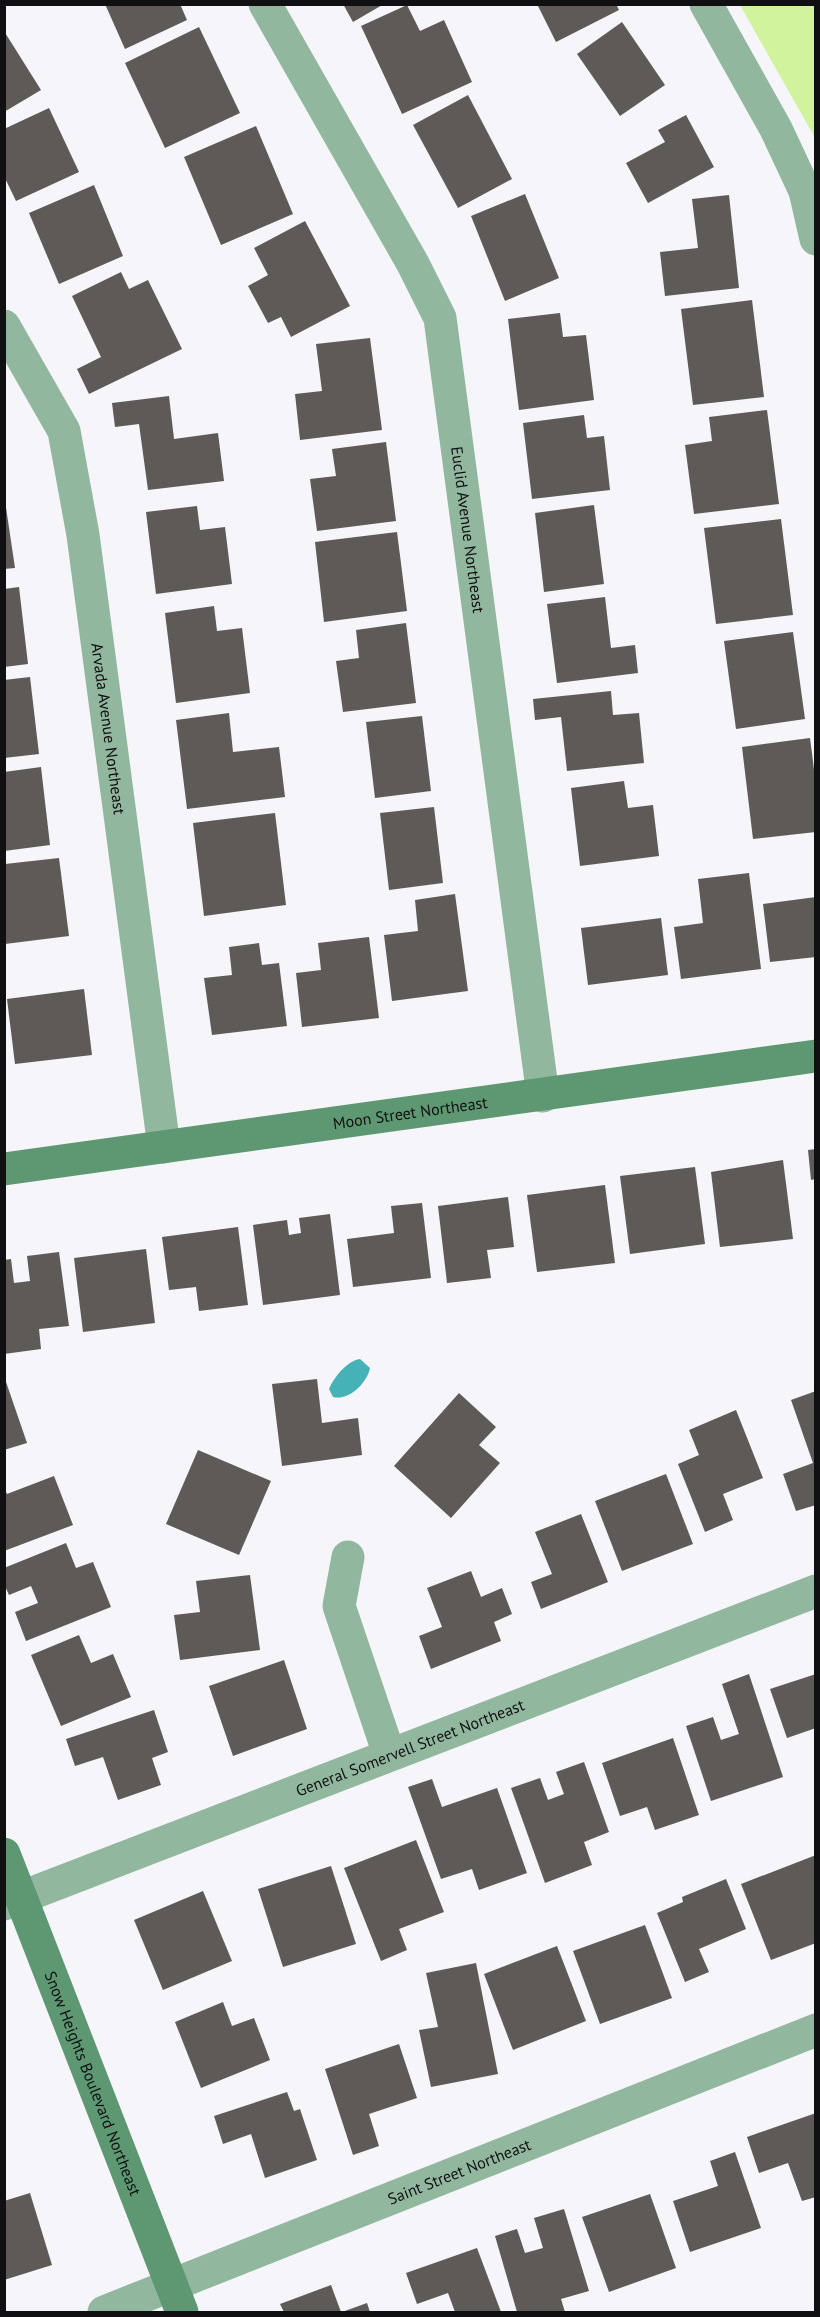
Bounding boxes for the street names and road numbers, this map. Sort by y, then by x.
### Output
street label: Euclid Avenue Northeast [447,445,489,615]
street label: Arvada Avenue Northeast [87,642,130,816]
street label: Moon Street Northeast [332,1092,489,1133]
street label: General Somervell Street Northeast [293,1694,527,1801]
street label: Snow Heights Boulevard Northeast [40,1968,146,2199]
street label: Saint Street Northeast [385,2134,534,2209]

